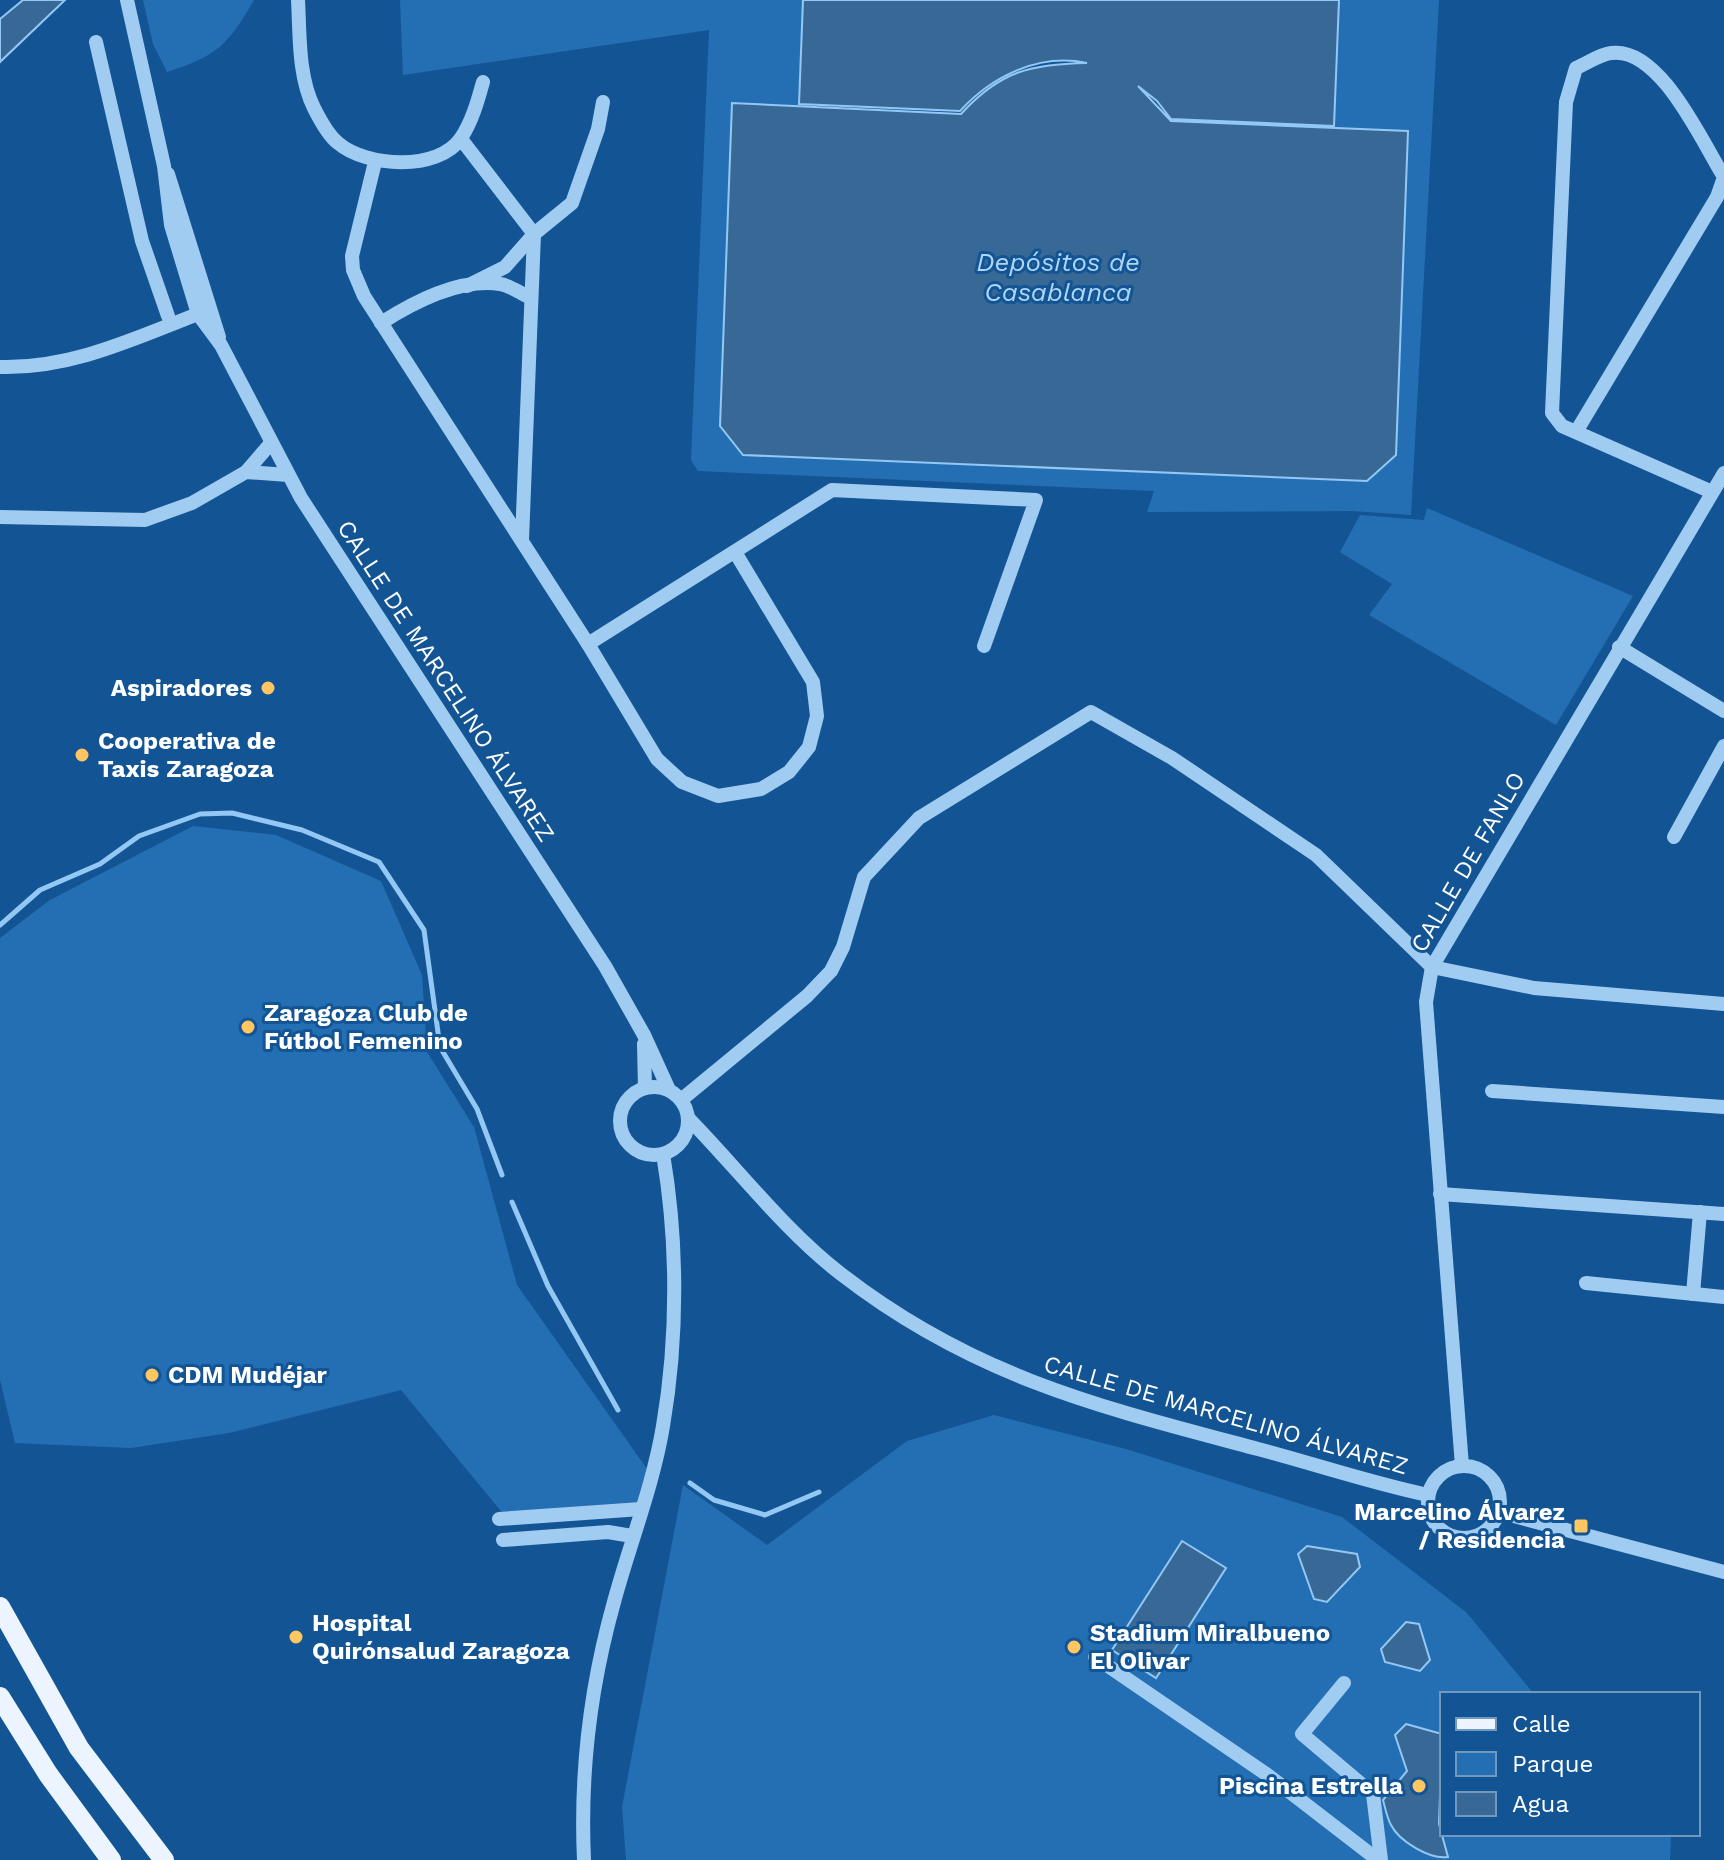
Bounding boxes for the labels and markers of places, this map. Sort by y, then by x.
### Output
place label: Aspiradores [111,674,252,702]
marker: Aspiradores [259,679,277,697]
place label: Cooperativa de Taxis Zaragoza [98,727,276,783]
marker: Cooperativa de Taxis Zaragoza [73,746,91,764]
place label: Zaragoza Club de Fútbol Femenino [264,999,468,1055]
marker: Zaragoza Club de Fútbol Femenino [239,1018,257,1036]
place label: CDM Mudéjar [168,1361,328,1389]
marker: CDM Mudéjar [143,1366,161,1384]
place label: Marcelino Álvarez / Residencia [1354,1498,1565,1554]
marker: Marcelino Álvarez / Residencia [1572,1517,1590,1535]
place label: Hospital Quirónsalud Zaragoza [312,1609,570,1665]
place label: Stadium Miralbueno El Olivar [1090,1619,1330,1675]
marker: Hospital Quirónsalud Zaragoza [287,1628,305,1646]
marker: Stadium Miralbueno El Olivar [1065,1638,1083,1656]
place label: Piscina Estrella [1219,1772,1403,1800]
marker: Piscina Estrella [1410,1777,1428,1795]

